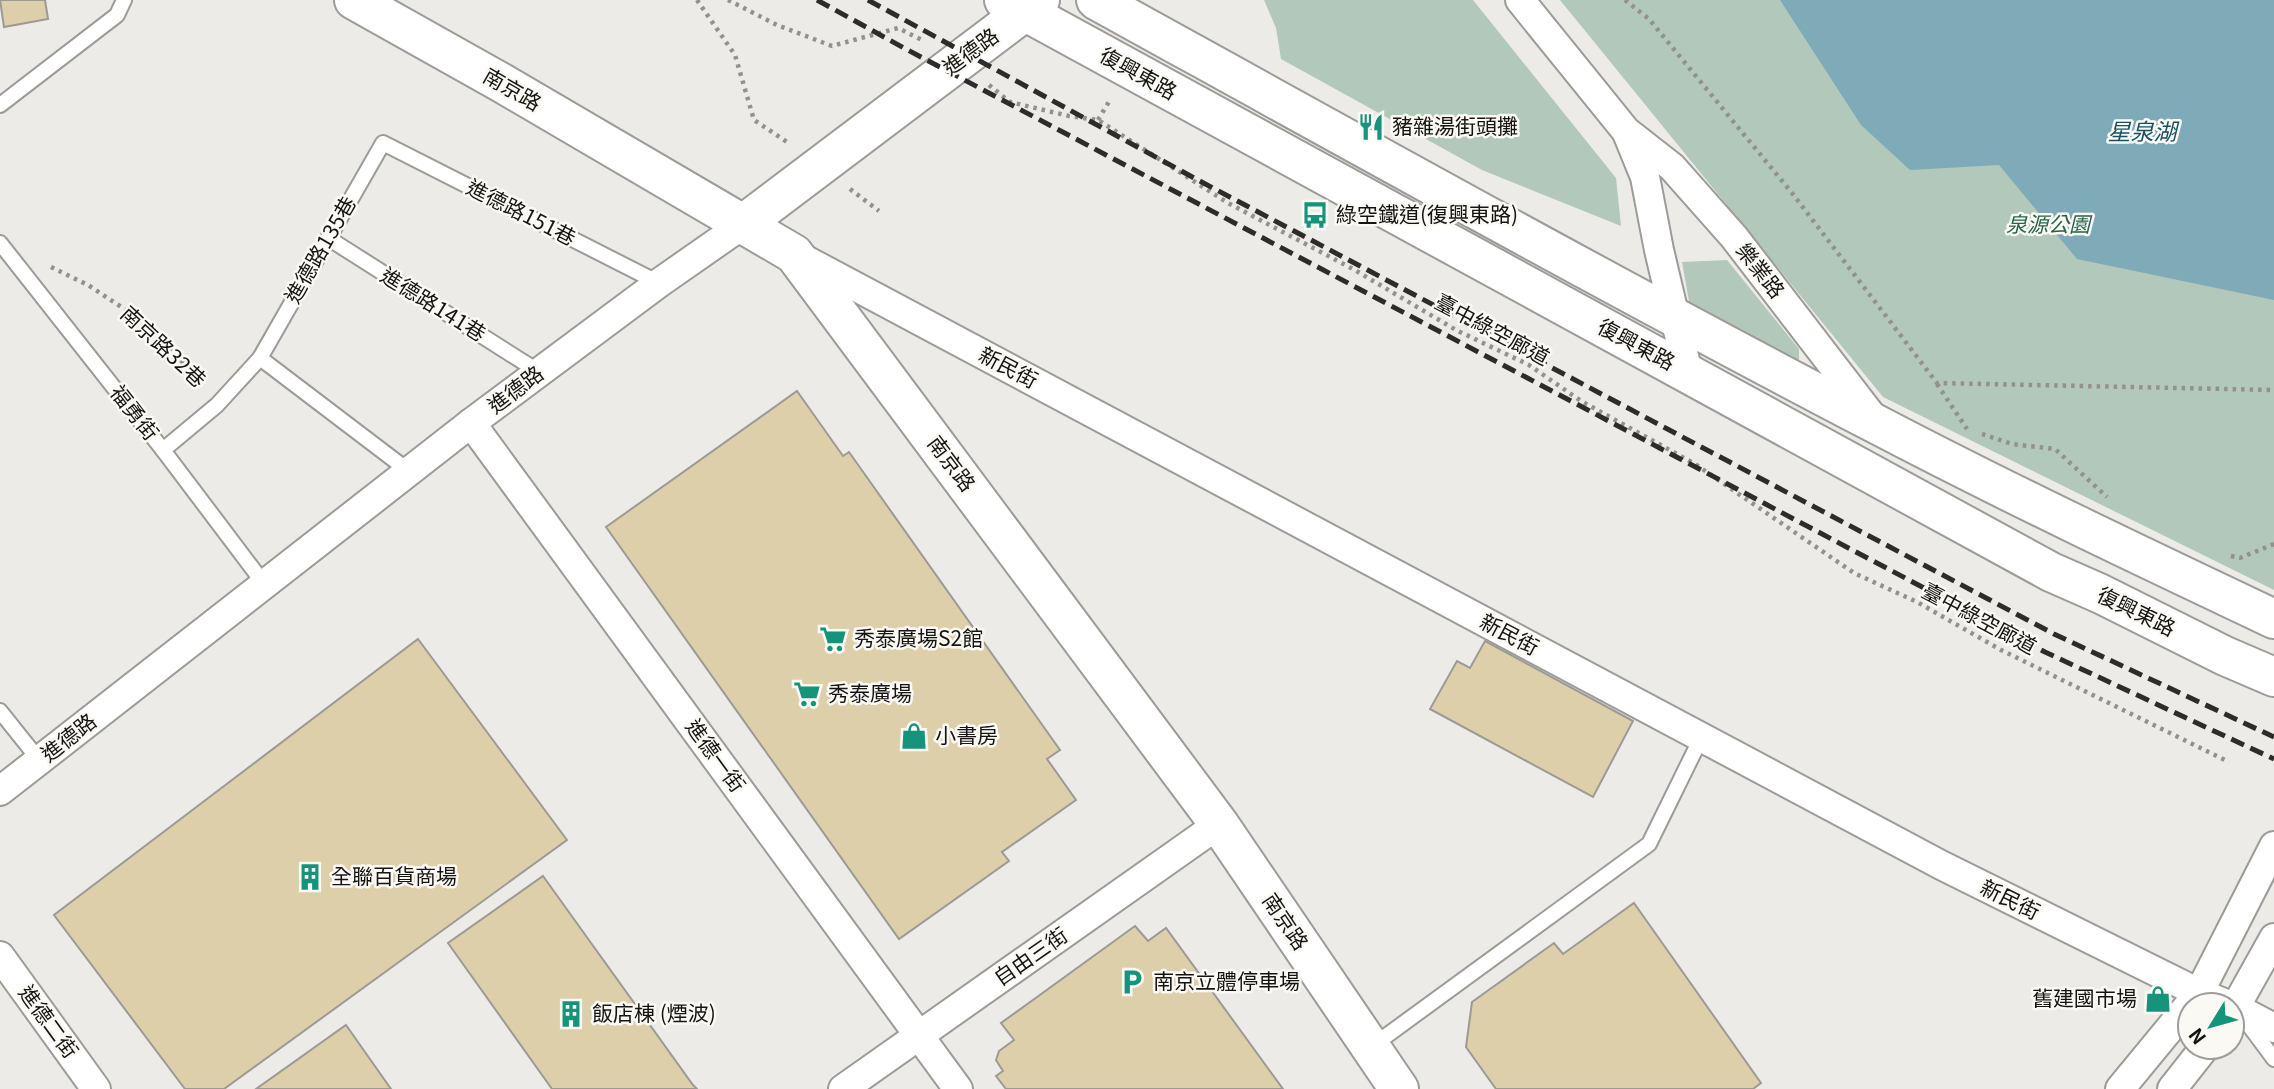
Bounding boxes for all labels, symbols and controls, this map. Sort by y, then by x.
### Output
street label: 進德路 [936,20,1004,81]
street label: 復興東路 [1095,39,1183,106]
street label: 南京路 [478,60,548,117]
place label: 豬雜湯街頭攤 [1392,110,1518,140]
restaurant icon: 豬雜湯街頭攤 [1356,112,1386,142]
water label: 星泉湖 [2108,113,2180,147]
street label: 進德路151巷 [462,171,582,252]
street label: 進德路135巷 [277,190,362,308]
place label: 綠空鐵道(復興東路) [1336,198,1518,228]
bus stop icon: 綠空鐵道(復興東路) [1300,200,1330,230]
park label: 泉源公園 [2006,208,2093,238]
street label: 樂業路 [1730,236,1793,304]
street label: 進德路141巷 [376,259,492,348]
street label: 臺中綠空廊道 [1430,285,1556,371]
street label: 南京路32巷 [115,298,214,393]
street label: 復興東路 [1593,310,1681,376]
street label: 新民街 [974,338,1044,394]
street label: 進德路 [481,357,549,419]
street label: 福勇街 [104,378,167,446]
street label: 南京路 [922,429,984,497]
street label: 臺中綠空廊道 [1917,574,2043,660]
street label: 復興東路 [2093,578,2181,642]
street label: 新民街 [1475,605,1545,661]
place label: 秀泰廣場S2館 [854,622,983,652]
supermarket icon: 秀泰廣場S2館 [818,624,848,654]
place label: 秀泰廣場 [828,677,912,707]
supermarket icon: 秀泰廣場 [792,679,822,709]
street label: 進德路 [34,705,102,768]
street label: 進德一街 [680,712,753,798]
place label: 小書房 [935,719,998,749]
shop icon: 小書房 [899,721,929,751]
place label: 全聯百貨商場 [331,860,457,890]
building icon: 全聯百貨商場 [295,862,325,892]
street label: 新民街 [1976,871,2046,925]
street label: 南京路 [1257,886,1317,955]
street label: 自由三街 [987,919,1073,992]
place label: 南京立體停車場 [1153,965,1300,995]
parking icon: 南京立體停車場 [1117,967,1147,997]
street label: 進德二街 [13,978,86,1064]
place label: 舊建國市場 [2032,982,2137,1012]
shop icon: 舊建國市場 [2143,984,2173,1014]
north arrow [2176,991,2246,1061]
place label: 飯店棟 (煙波) [592,997,716,1027]
building icon: 飯店棟 (煙波) [556,999,586,1029]
text: N [2181,1023,2211,1051]

